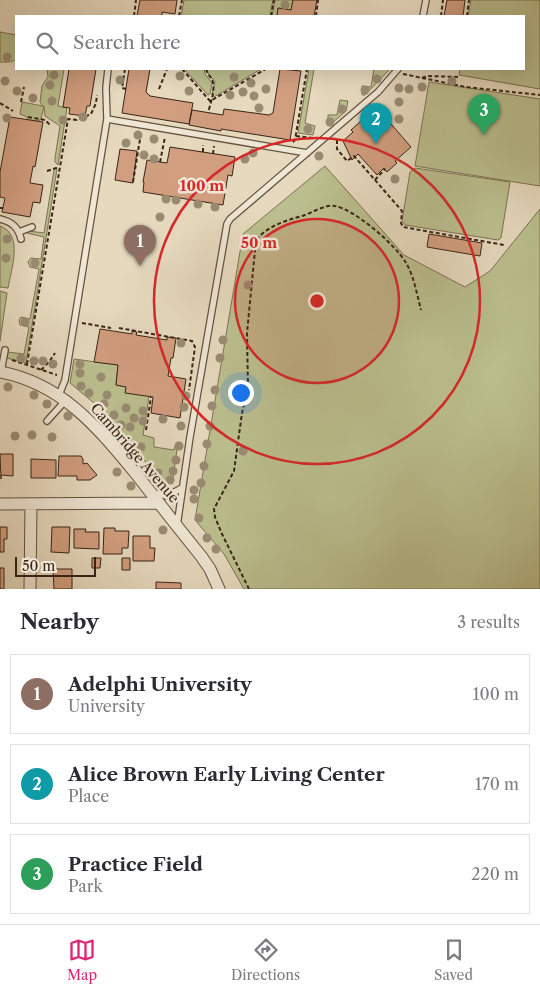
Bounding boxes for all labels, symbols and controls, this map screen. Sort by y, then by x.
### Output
search box [15,15,525,70]
icon: search [33,29,61,57]
text: Search here [73,31,181,54]
pin: 3 [468,94,500,135]
pin: 2 [360,103,392,144]
text: 100 m [180,176,224,195]
pin: 1 [124,225,156,266]
text: 50 m [241,233,277,252]
centre of rings [308,292,326,310]
your location [228,380,254,406]
street label: Cambridge Avenue [87,399,183,507]
scale bar [15,554,96,577]
text: 50 m [22,557,55,575]
text: Nearby [20,609,99,634]
text: 3 results [457,612,520,632]
text: Adelphi University [68,673,252,696]
text: 1 [33,684,41,704]
text: 100 m [473,684,519,704]
text: University [68,696,145,716]
text: Alice Brown Early Living Center [68,763,385,786]
text: 2 [32,774,42,794]
text: 170 m [475,774,519,794]
text: Place [68,786,109,806]
text: Practice Field [68,853,203,876]
text: 3 [32,864,42,884]
text: 220 m [471,864,519,884]
text: Park [68,876,103,896]
tab: Map [67,936,97,984]
tab: Directions [231,936,300,984]
tab: Saved [434,936,473,984]

